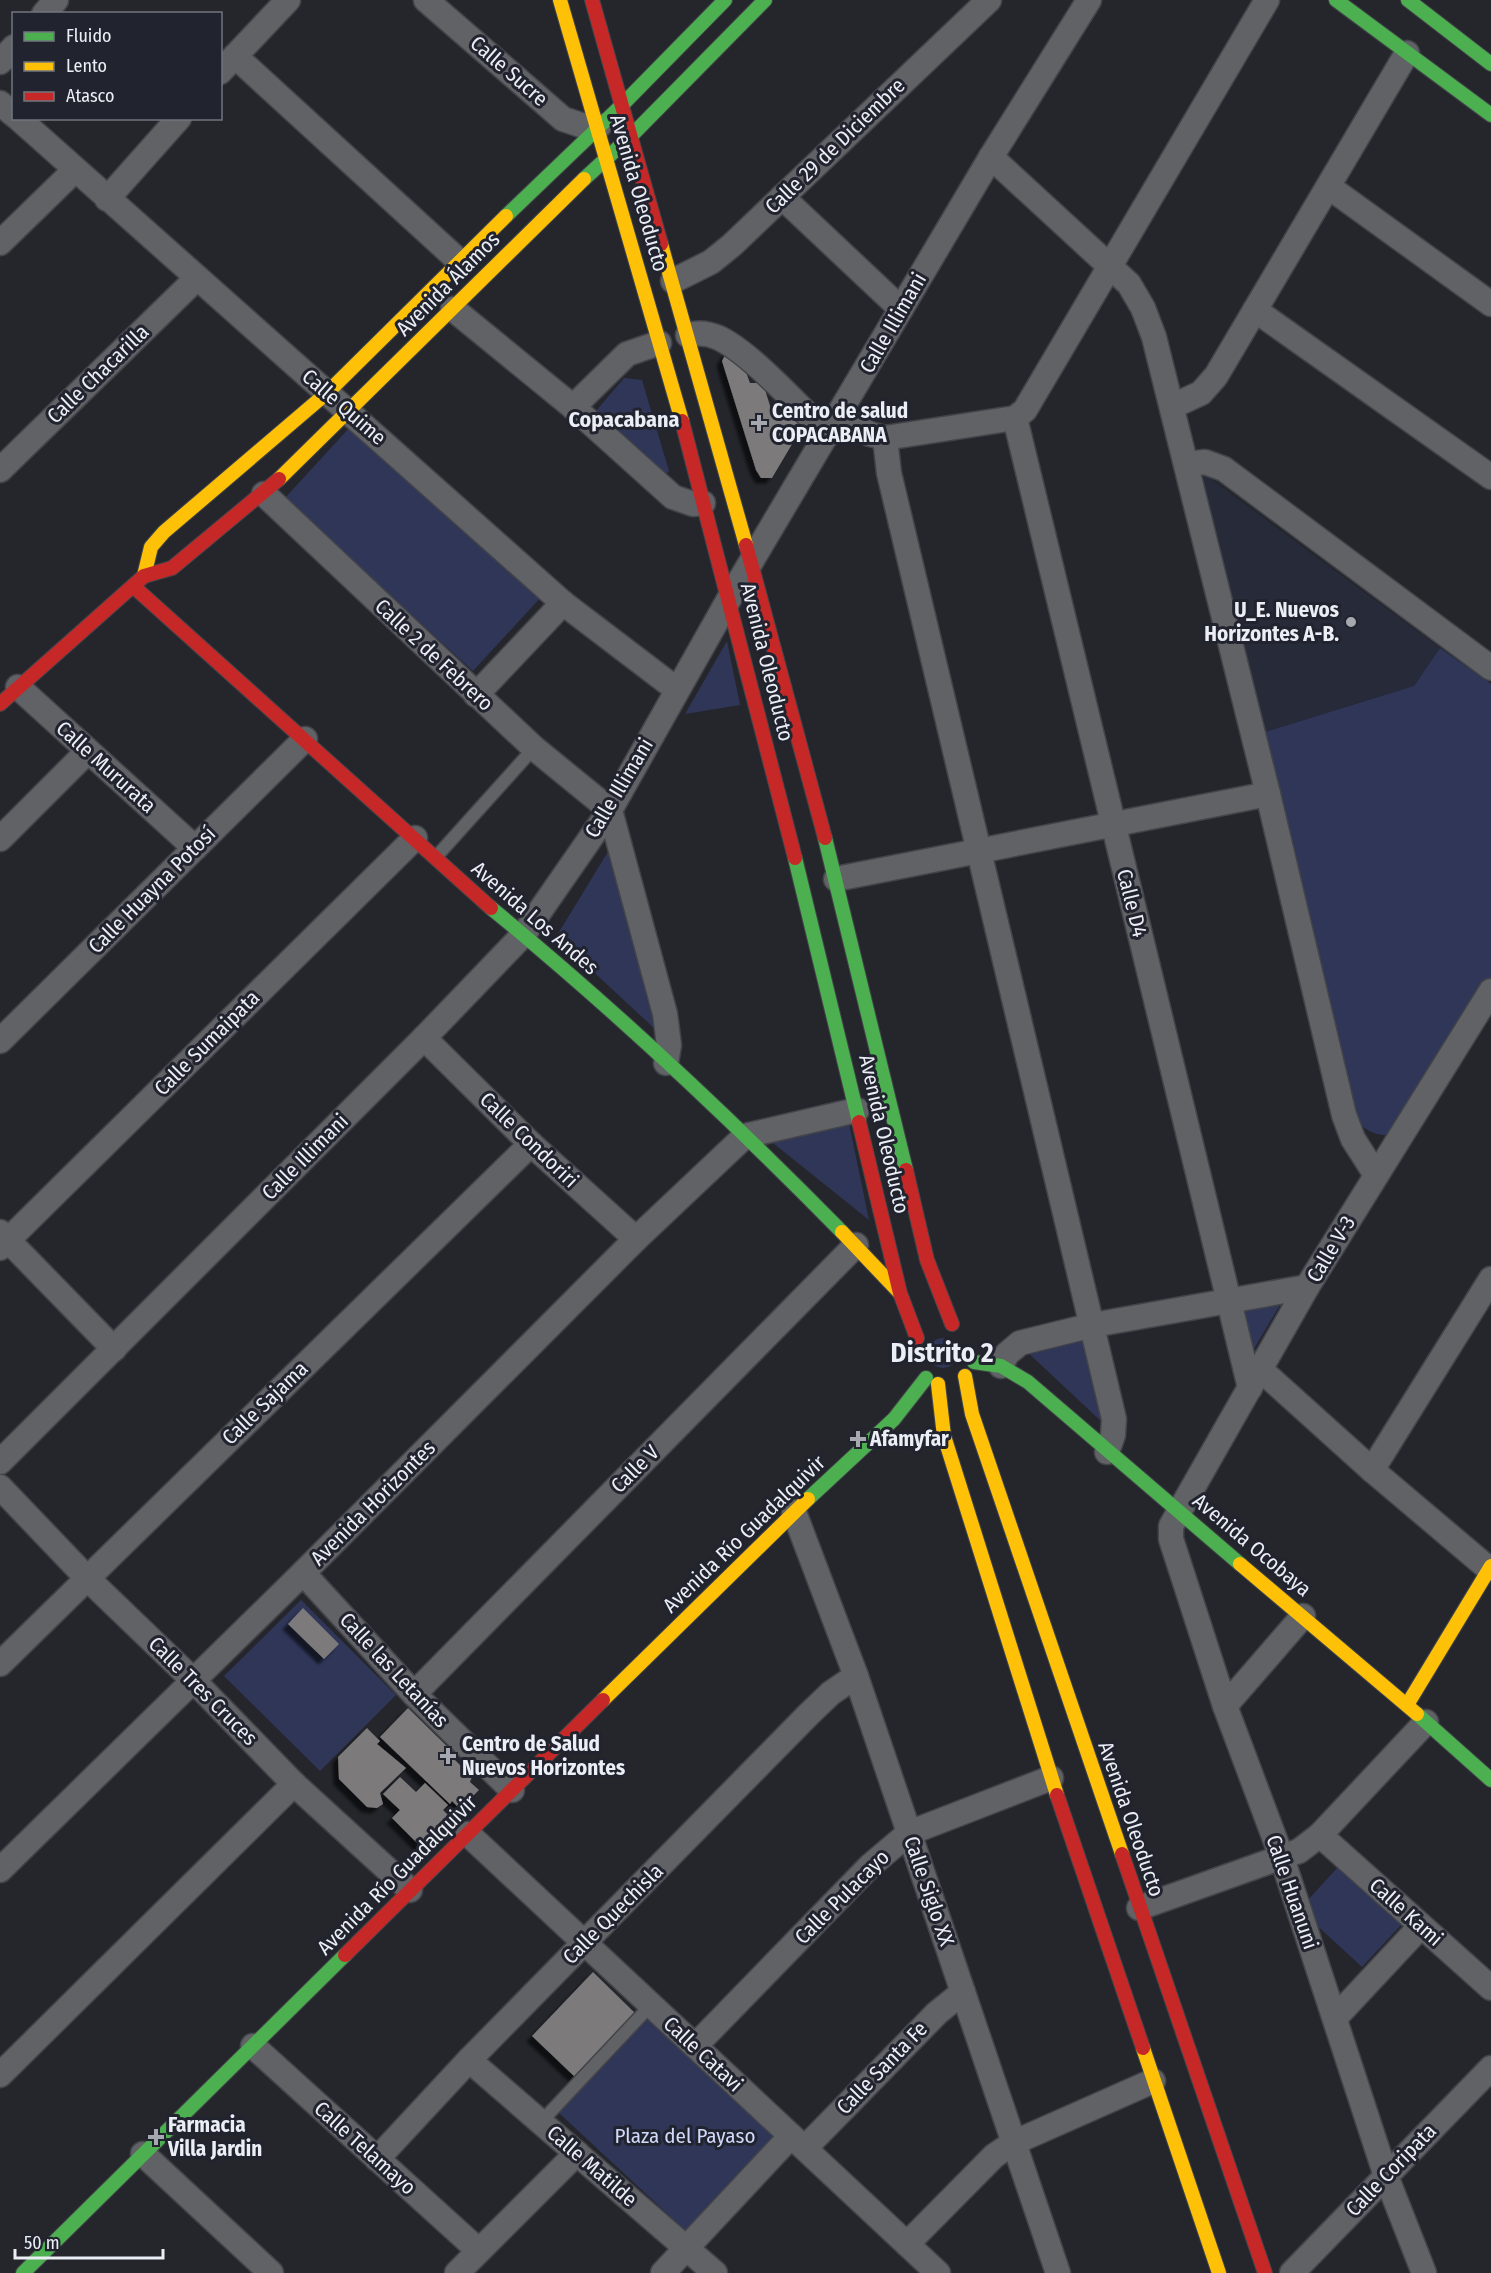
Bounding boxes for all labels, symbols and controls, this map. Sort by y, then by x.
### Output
legend [12,12,222,120]
text: Fluido [66,25,112,47]
street label: Calle Sucre [465,30,553,112]
text: Lento [66,55,107,77]
street label: Calle 29 de Diciembre [760,73,910,219]
text: Atasco [66,85,114,107]
street label: Avenida Oleoducto [604,111,674,275]
street label: Avenida Álamos [391,227,505,341]
street label: Calle Illimani [854,268,932,378]
street label: Calle Chacarilla [42,319,154,429]
street label: Calle Quime [297,363,391,451]
place label: Centro de salud COPACABANA [772,398,908,448]
district label: Copacabana [568,406,680,433]
marker: Centro de salud COPACABANA [750,414,768,432]
street label: Avenida Oleoducto [735,580,799,744]
street label: Calle 2 de Febrero [369,593,499,717]
place label: U_E. Nuevos Horizontes A-B. [1204,597,1339,647]
marker: U_E. Nuevos Horizontes A-B. [1344,615,1358,629]
street label: Calle Mururata [51,716,161,818]
street label: Calle Illimani [579,734,659,842]
street label: Calle Huayna Potosí [83,821,221,959]
street label: Avenida Los Andes [466,856,604,980]
street label: Calle D4 [1111,866,1153,940]
street label: Calle Sumaipata [149,985,265,1101]
street label: Avenida Oleoducto [853,1052,915,1216]
street label: Calle Condoriri [474,1087,584,1193]
street label: Calle Illimani [256,1108,354,1206]
street label: Calle V-3 [1301,1211,1361,1287]
district label: Distrito 2 [891,1337,993,1369]
street label: Calle Sajama [217,1356,313,1450]
place label: Afamyfar [869,1426,949,1452]
marker: Afamyfar [851,1432,865,1446]
street label: Avenida Horizontes [305,1435,441,1571]
street label: Calle V [605,1439,665,1499]
street label: Avenida Río Guadalquivir [657,1449,831,1618]
street label: Avenida Ocobaya [1187,1488,1317,1602]
street label: Calle las Letanías [334,1607,454,1733]
street label: Calle Tres Cruces [143,1631,263,1751]
place label: Centro de Salud Nuevos Horizontes [462,1731,625,1781]
street label: Avenida Oleoducto [1092,1738,1170,1900]
marker: Centro de Salud Nuevos Horizontes [439,1747,457,1765]
street label: Avenida Río Guadalquivir [312,1789,483,1960]
street label: Calle Huanuni [1260,1831,1324,1953]
street label: Calle Siglo XX [898,1833,960,1950]
street label: Calle Pulacayo [789,1844,895,1950]
street label: Calle Quechisla [557,1858,669,1970]
street label: Calle Kami [1364,1872,1448,1952]
street label: Calle Catavi [658,2011,748,2097]
street label: Calle Santa Fe [831,2016,933,2120]
street label: Calle Telamayo [309,2096,421,2200]
place label: Farmacia Villa Jardin [167,2112,262,2162]
street label: Calle Coripata [1340,2118,1442,2222]
street label: Calle Matilde [541,2120,643,2212]
park label: Plaza del Payaso [615,2123,755,2149]
marker: Farmacia Villa Jardin [149,2130,163,2144]
scale bar [15,2222,164,2260]
text: 50 m [24,2232,60,2254]

